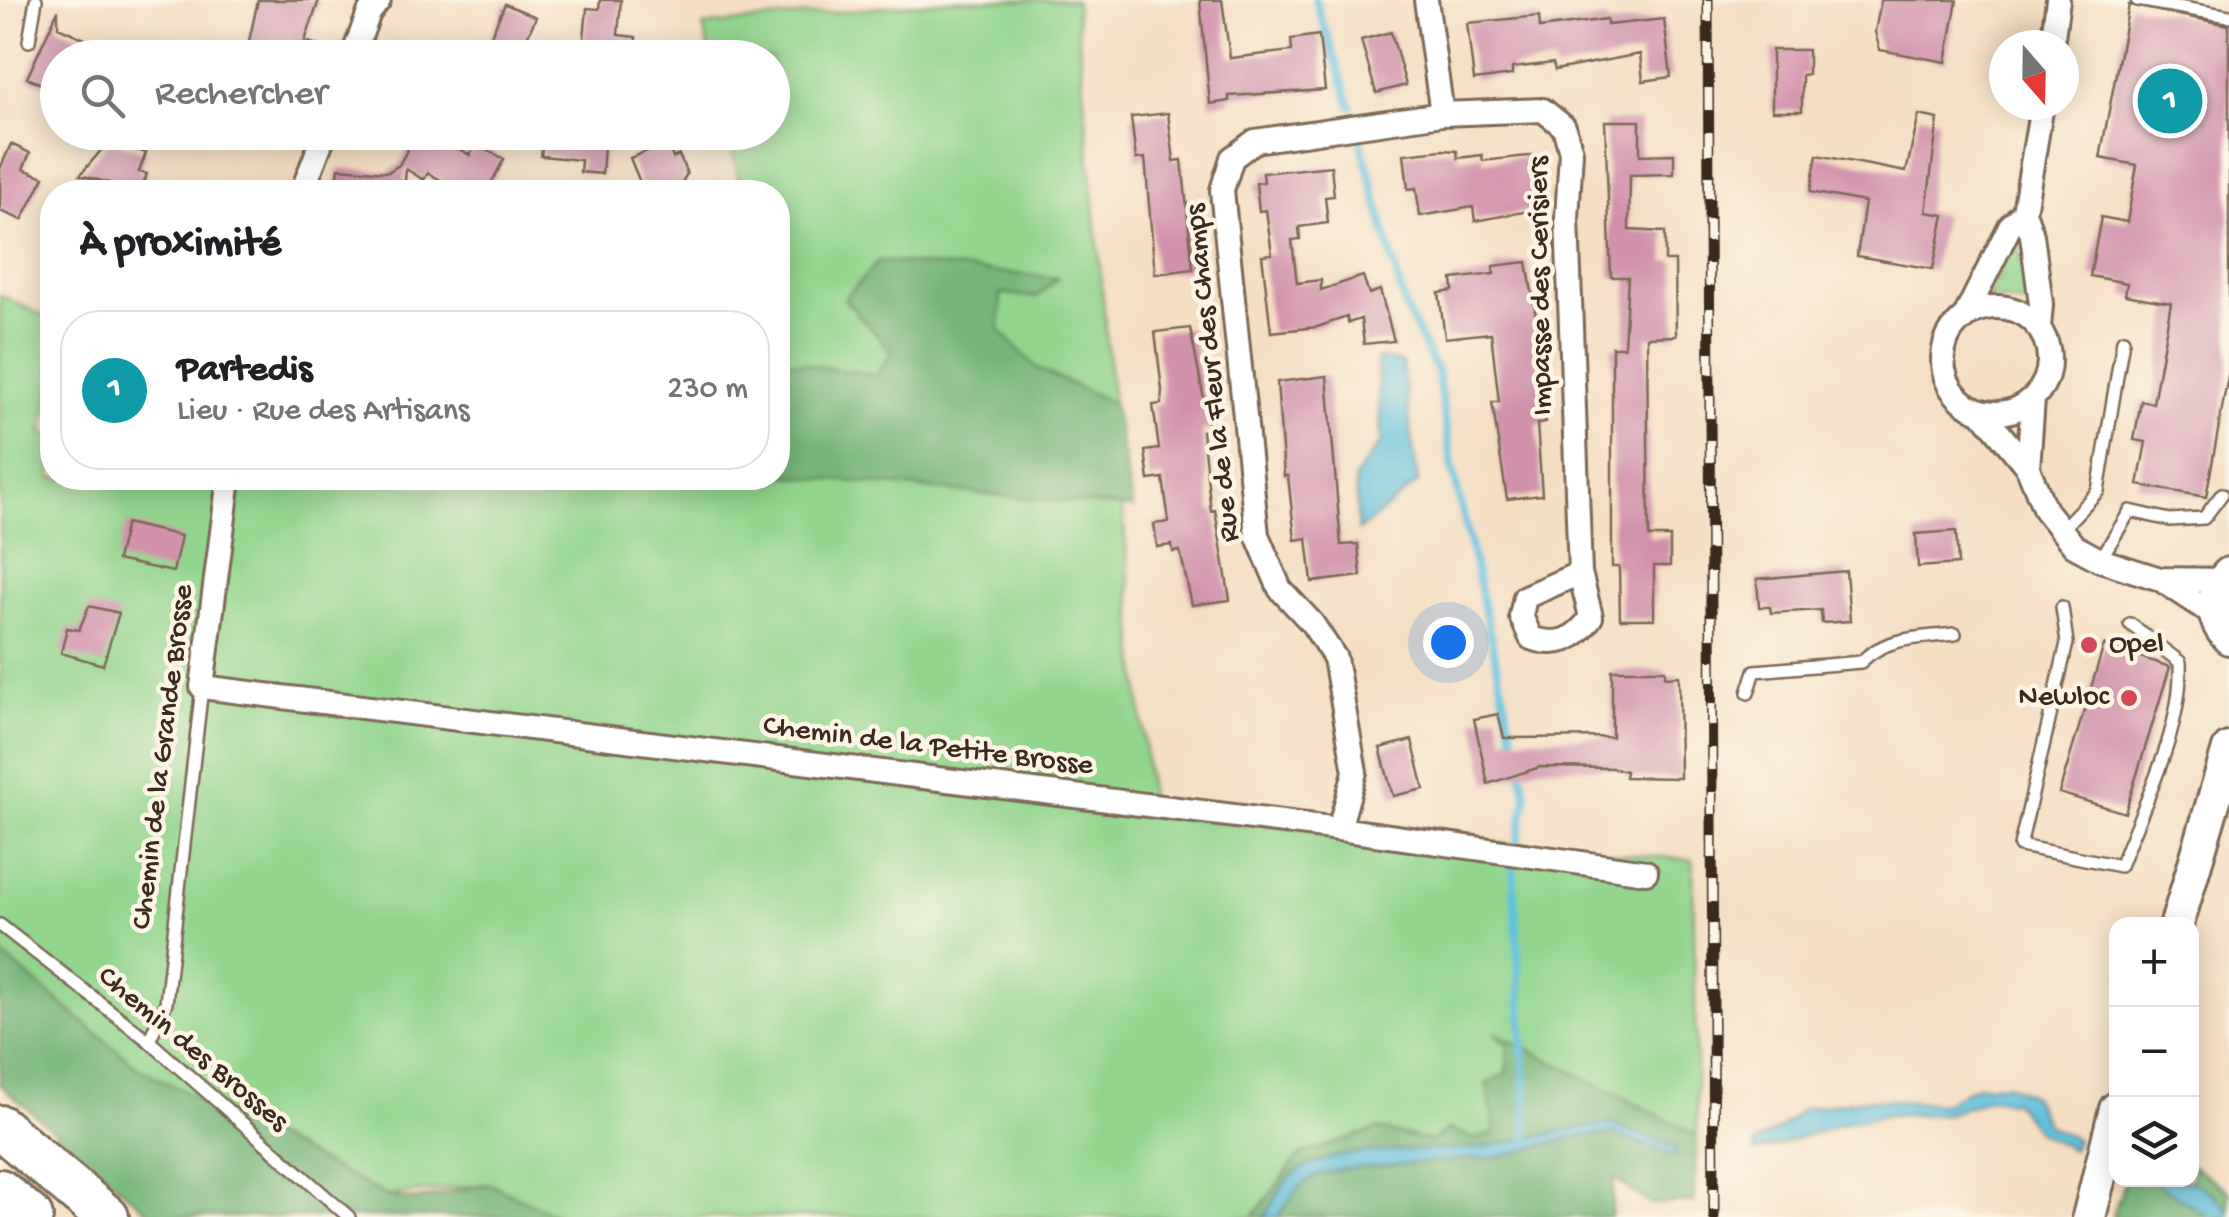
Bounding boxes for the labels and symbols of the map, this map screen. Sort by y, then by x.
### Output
north arrow [1989,30,2079,120]
pin: 1 [2138,64,2202,138]
street label: Impasse des Cerisiers [1522,155,1562,416]
street label: Rue de la Fleur des Champs [1179,201,1249,544]
street label: Chemin de la Grande Brosse [125,582,203,931]
your location [1423,617,1474,668]
place label: Opel [2109,628,2164,663]
marker: Opel [2078,634,2100,656]
place label: Newloc [2018,681,2111,716]
marker: Newloc [2118,687,2140,709]
street label: Chemin de la Petite Brosse [761,709,1096,785]
street label: Chemin des Brosses [89,960,295,1141]

